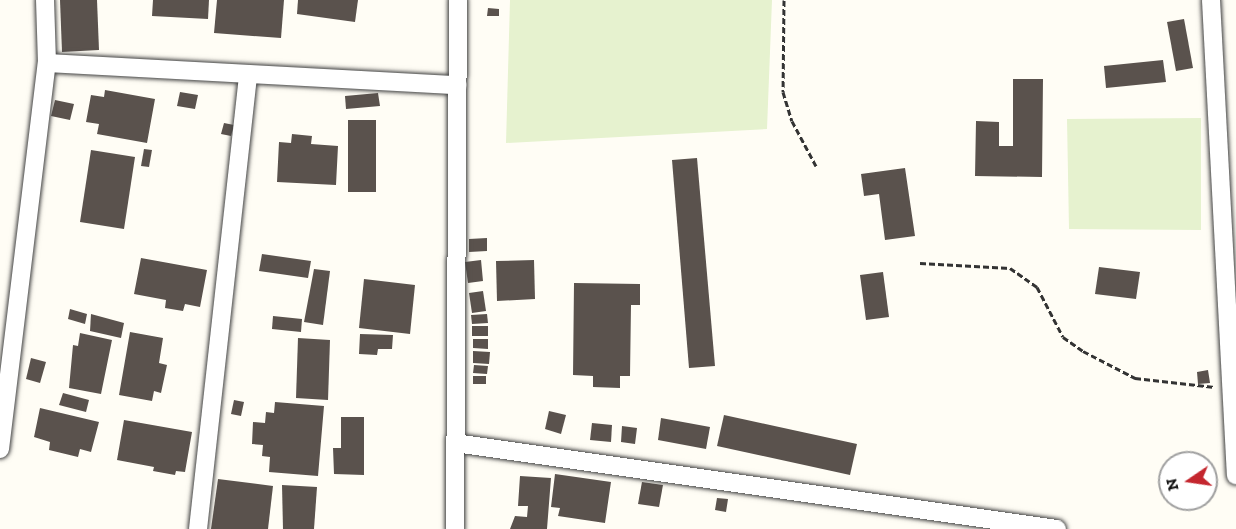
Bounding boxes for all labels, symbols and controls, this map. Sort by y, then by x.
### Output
north arrow [1158,451,1218,511]
text: N [1161,477,1183,493]

